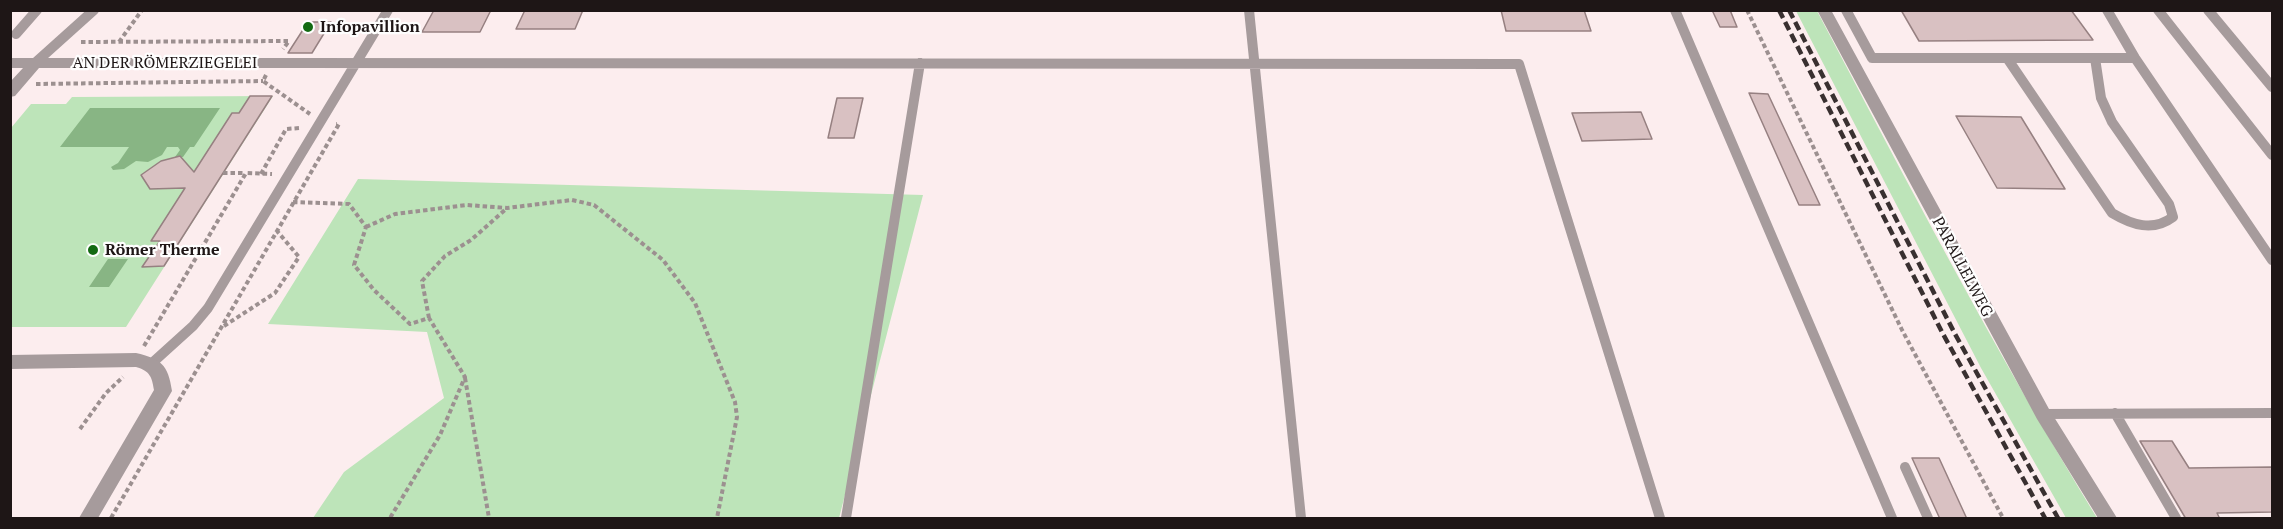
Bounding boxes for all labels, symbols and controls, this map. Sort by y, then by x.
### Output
place label: Infopavillion [320,17,420,37]
marker: Infopavillion [301,20,315,34]
street label: AN DER RÖMERZIEGELEI [73,53,257,73]
street label: PARALLELWEG [1928,214,1996,320]
place label: Römer Therme [105,240,220,260]
marker: Römer Therme [86,243,100,257]

